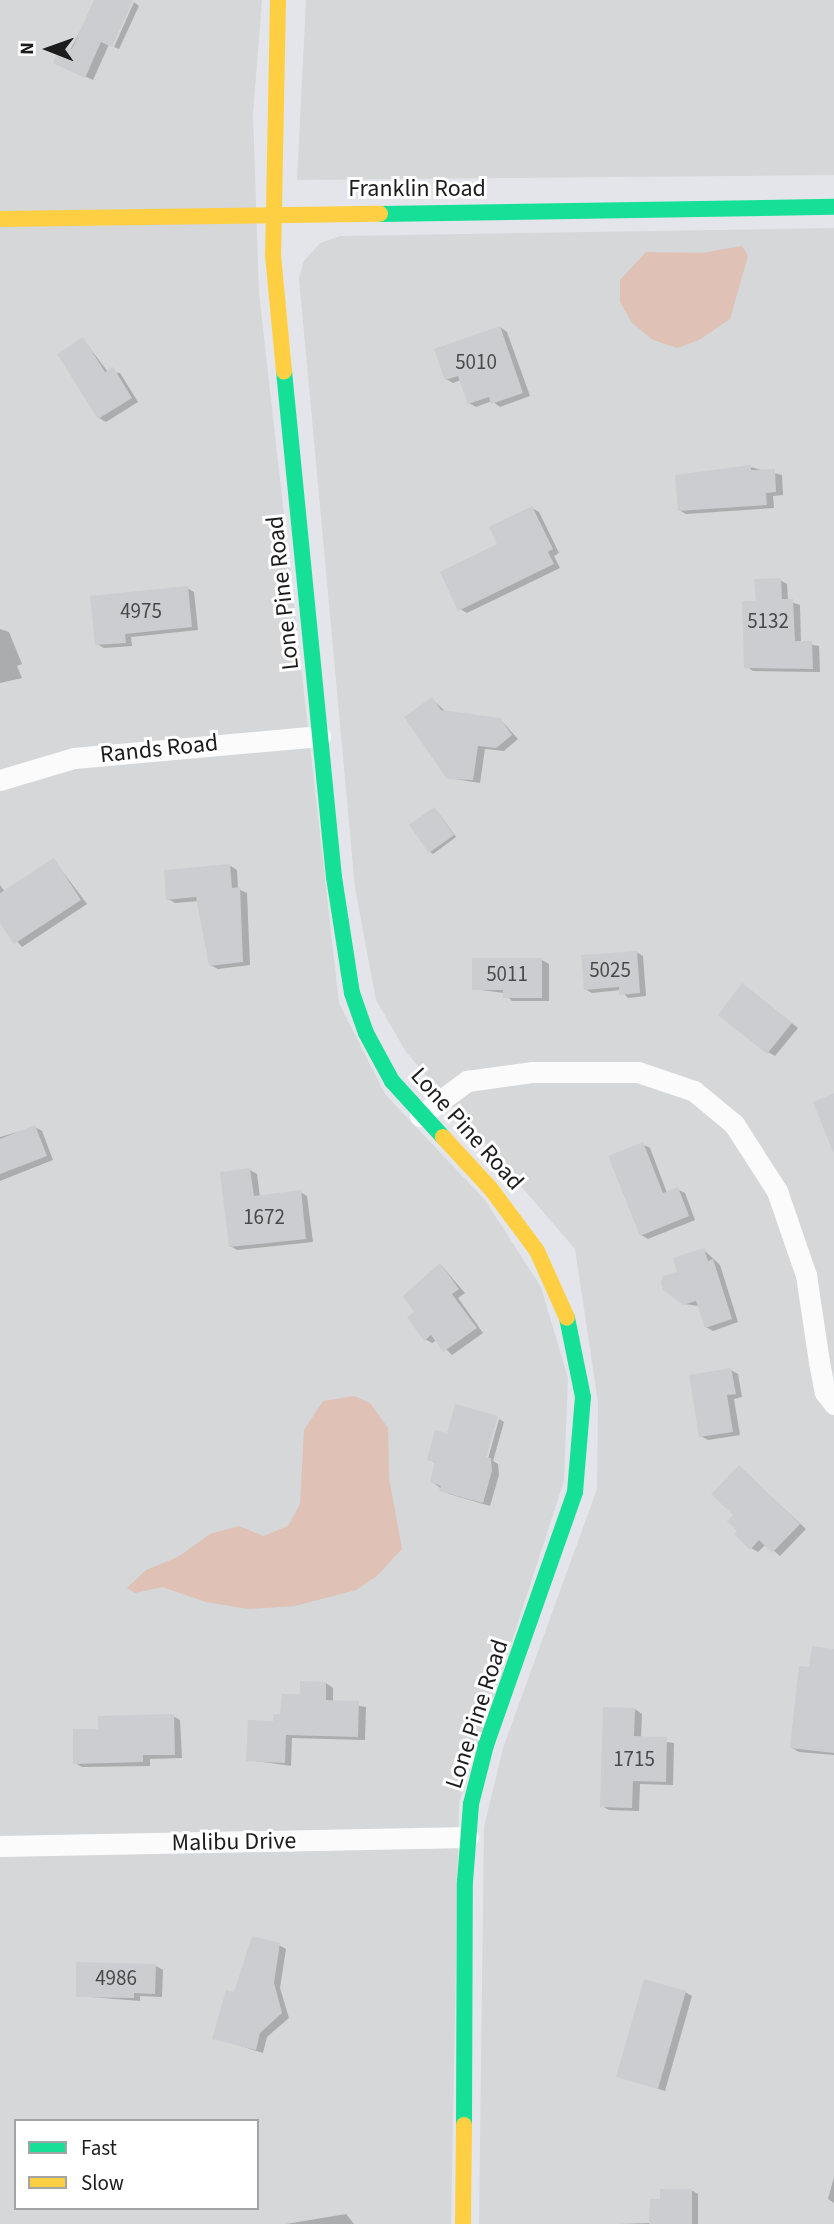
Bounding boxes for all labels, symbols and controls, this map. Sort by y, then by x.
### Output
north arrow [14,14,84,84]
text: N [14,42,41,55]
street label: Franklin Road [348,175,486,203]
house number: 5010 [455,349,497,375]
street label: Lone Pine Road [261,514,305,672]
house number: 4975 [120,598,162,624]
house number: 5132 [747,608,789,634]
street label: Rands Road [99,728,219,770]
house number: 5025 [589,957,631,983]
house number: 5011 [486,961,528,987]
street label: Lone Pine Road [404,1062,530,1196]
house number: 1672 [243,1204,285,1230]
street label: Lone Pine Road [439,1636,515,1792]
house number: 1715 [613,1746,655,1772]
street label: Malibu Drive [171,1827,297,1857]
house number: 4986 [95,1965,137,1991]
legend [14,2119,259,2210]
text: Fast [81,2133,117,2163]
text: Slow [81,2168,124,2198]

